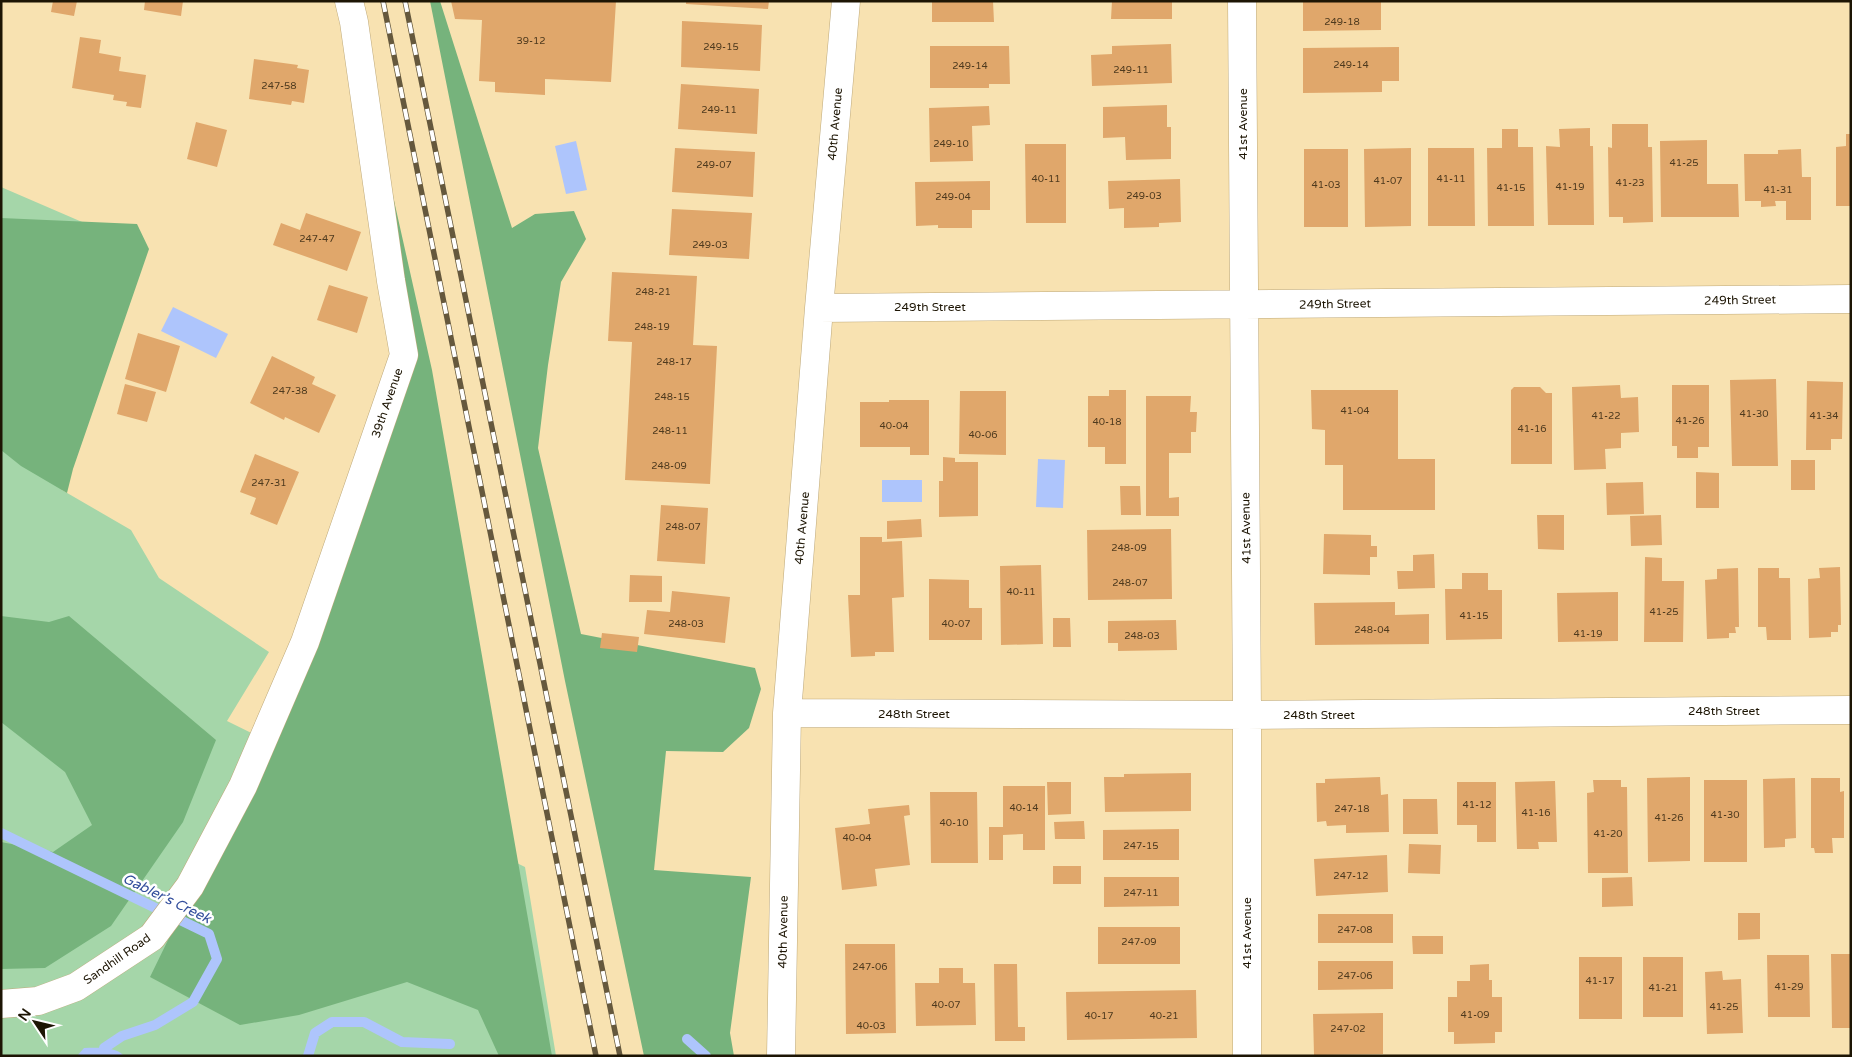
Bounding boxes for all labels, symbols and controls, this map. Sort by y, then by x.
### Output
house number: 249-18 [1324,16,1360,28]
house number: 39-12 [516,35,546,47]
house number: 249-15 [703,41,739,53]
house number: 249-14 [1333,59,1369,71]
house number: 249-14 [952,60,988,72]
house number: 249-11 [1113,64,1149,76]
house number: 247-58 [261,80,297,92]
street label: 40th Avenue [825,87,845,161]
street label: 41st Avenue [1236,88,1250,160]
house number: 249-11 [701,104,737,116]
house number: 249-10 [933,138,969,150]
house number: 41-25 [1669,157,1699,169]
house number: 249-07 [696,159,732,171]
house number: 40-11 [1031,173,1061,185]
house number: 41-11 [1436,173,1466,185]
house number: 41-07 [1373,175,1403,187]
house number: 41-23 [1615,177,1645,189]
house number: 41-03 [1311,179,1341,191]
house number: 41-19 [1555,181,1585,193]
house number: 41-15 [1496,182,1526,194]
house number: 41-31 [1763,184,1793,196]
house number: 249-03 [1126,190,1162,202]
house number: 249-04 [935,191,971,203]
house number: 247-47 [299,233,335,245]
house number: 249-03 [692,239,728,251]
house number: 248-21 [635,286,671,298]
street label: 249th Street [1704,292,1776,308]
street label: 249th Street [1299,296,1371,312]
street label: 249th Street [894,300,966,314]
house number: 248-19 [634,321,670,333]
house number: 248-17 [656,356,692,368]
street label: 39th Avenue [368,366,406,440]
house number: 247-38 [272,385,308,397]
house number: 248-15 [654,391,690,403]
house number: 41-04 [1340,405,1370,417]
house number: 41-30 [1739,408,1769,420]
house number: 41-22 [1591,410,1621,422]
house number: 41-34 [1809,410,1839,422]
house number: 41-26 [1675,415,1705,427]
house number: 40-18 [1092,416,1122,428]
house number: 40-04 [879,420,909,432]
house number: 41-16 [1517,423,1547,435]
house number: 248-11 [652,425,688,437]
house number: 40-06 [968,429,998,441]
house number: 248-09 [651,460,687,472]
house number: 247-31 [251,477,287,489]
street label: 40th Avenue [792,491,812,565]
street label: 41st Avenue [1238,492,1254,564]
house number: 248-07 [665,521,701,533]
house number: 248-09 [1111,542,1147,554]
house number: 248-07 [1112,577,1148,589]
house number: 40-11 [1006,586,1036,598]
house number: 41-25 [1649,606,1679,618]
house number: 41-15 [1459,610,1489,622]
house number: 248-03 [668,618,704,630]
house number: 40-07 [941,618,971,630]
house number: 248-04 [1354,624,1390,636]
house number: 41-19 [1573,628,1603,640]
house number: 248-03 [1124,630,1160,642]
street label: 248th Street [1688,704,1760,718]
street label: 248th Street [878,707,950,721]
street label: 248th Street [1283,708,1355,722]
house number: 41-12 [1462,799,1492,811]
house number: 40-14 [1009,802,1039,814]
house number: 247-18 [1334,803,1370,815]
house number: 41-16 [1521,807,1551,819]
house number: 41-30 [1710,809,1740,821]
house number: 41-26 [1654,812,1684,824]
house number: 40-10 [939,817,969,829]
house number: 41-20 [1593,828,1623,840]
house number: 40-04 [842,832,872,844]
house number: 247-15 [1123,840,1159,852]
water label: Gabler’s Creek [120,870,215,928]
house number: 247-12 [1333,870,1369,882]
house number: 247-11 [1123,887,1159,899]
street label: 40th Avenue [775,895,791,969]
street label: 41st Avenue [1240,897,1254,969]
house number: 247-08 [1337,924,1373,936]
street label: Sandhill Road [81,931,153,987]
house number: 247-09 [1121,936,1157,948]
house number: 247-06 [852,961,888,973]
house number: 247-06 [1337,970,1373,982]
house number: 41-17 [1585,975,1615,987]
house number: 41-29 [1774,981,1804,993]
house number: 41-21 [1648,982,1678,994]
north arrow [10,997,60,1047]
house number: 40-07 [931,999,961,1011]
house number: 41-25 [1709,1001,1739,1013]
text: N [15,1005,35,1024]
house number: 41-09 [1460,1009,1490,1021]
house number: 40-17 [1084,1010,1114,1022]
house number: 40-21 [1149,1010,1179,1022]
house number: 40-03 [856,1020,886,1032]
house number: 247-02 [1330,1023,1366,1035]

